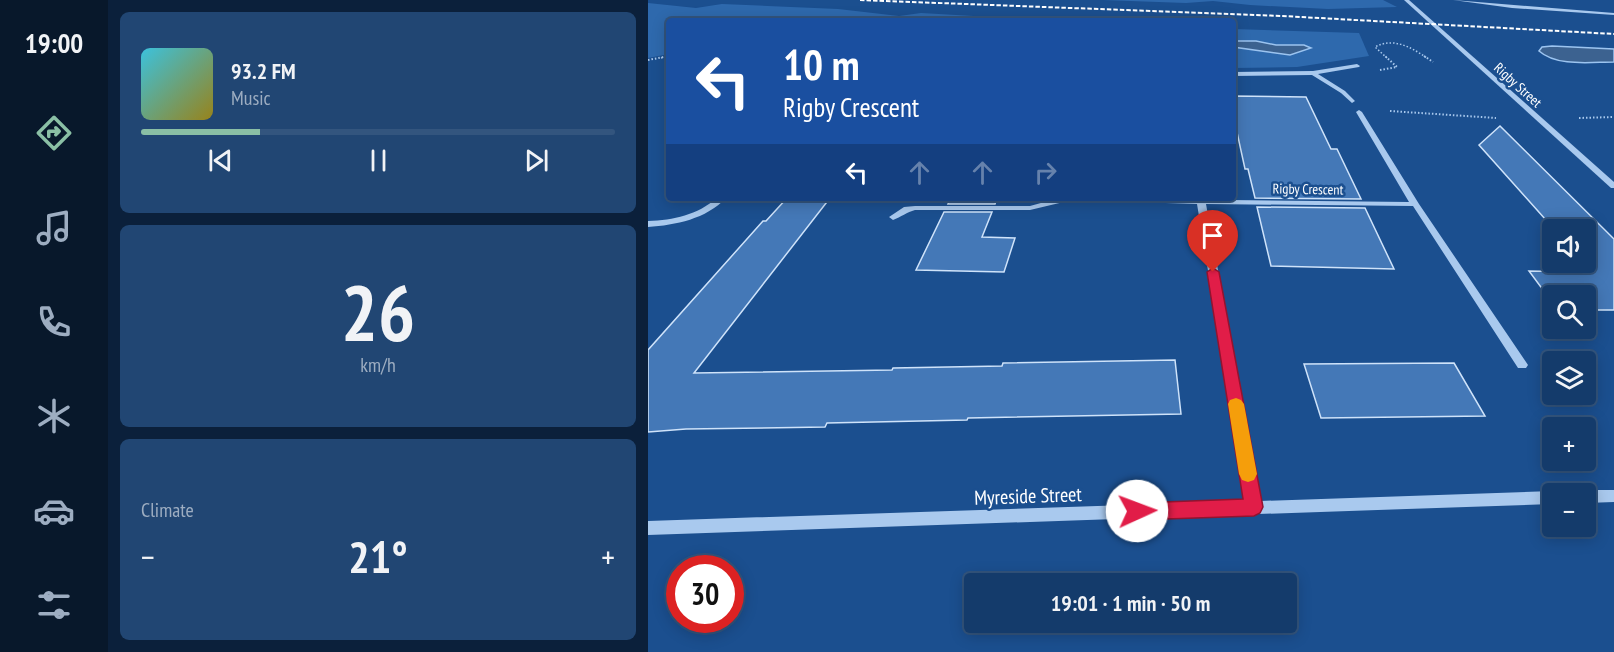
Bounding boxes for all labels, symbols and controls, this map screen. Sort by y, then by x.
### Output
text: 19:00 [25,26,83,60]
text: 10 m [783,37,860,92]
icon: left [684,42,762,120]
text: 93.2 FM [231,57,296,85]
street label: Rigby Street [1490,59,1546,111]
text: Music [231,85,271,111]
text: Rigby Crescent [783,90,919,124]
icon: directions [33,112,75,154]
icon: previous [204,144,237,177]
icon: pause [362,144,395,177]
icon: next [520,144,553,177]
icon: left [840,156,873,189]
icon: ahead [903,156,936,189]
icon: ahead [966,156,999,189]
icon: right [1029,156,1062,189]
street label: Rigby Crescent [1273,179,1344,199]
icon: music [33,207,75,249]
pin [1187,210,1238,272]
icon: arrive [1196,219,1229,252]
map controls [1542,219,1596,537]
button: sound [1542,219,1596,273]
text: 26 [341,262,415,363]
button: search [1542,285,1596,339]
icon: phone [33,301,75,343]
button: layers [1542,351,1596,405]
text: km/h [360,352,396,378]
icon: climate [33,395,75,437]
button: + [1542,417,1596,471]
position arrow [1105,479,1169,543]
street label: Myreside Street [974,481,1083,511]
button: − [1542,483,1596,537]
icon: car [33,490,75,532]
text: Climate [141,497,194,523]
text: 21° [348,527,408,585]
text: − [141,535,155,578]
text: + [601,535,615,578]
speed limit sign: 30 [666,555,744,633]
icon: filters [33,584,75,626]
text: 19:01 · 1 min · 50 m [1051,589,1210,617]

